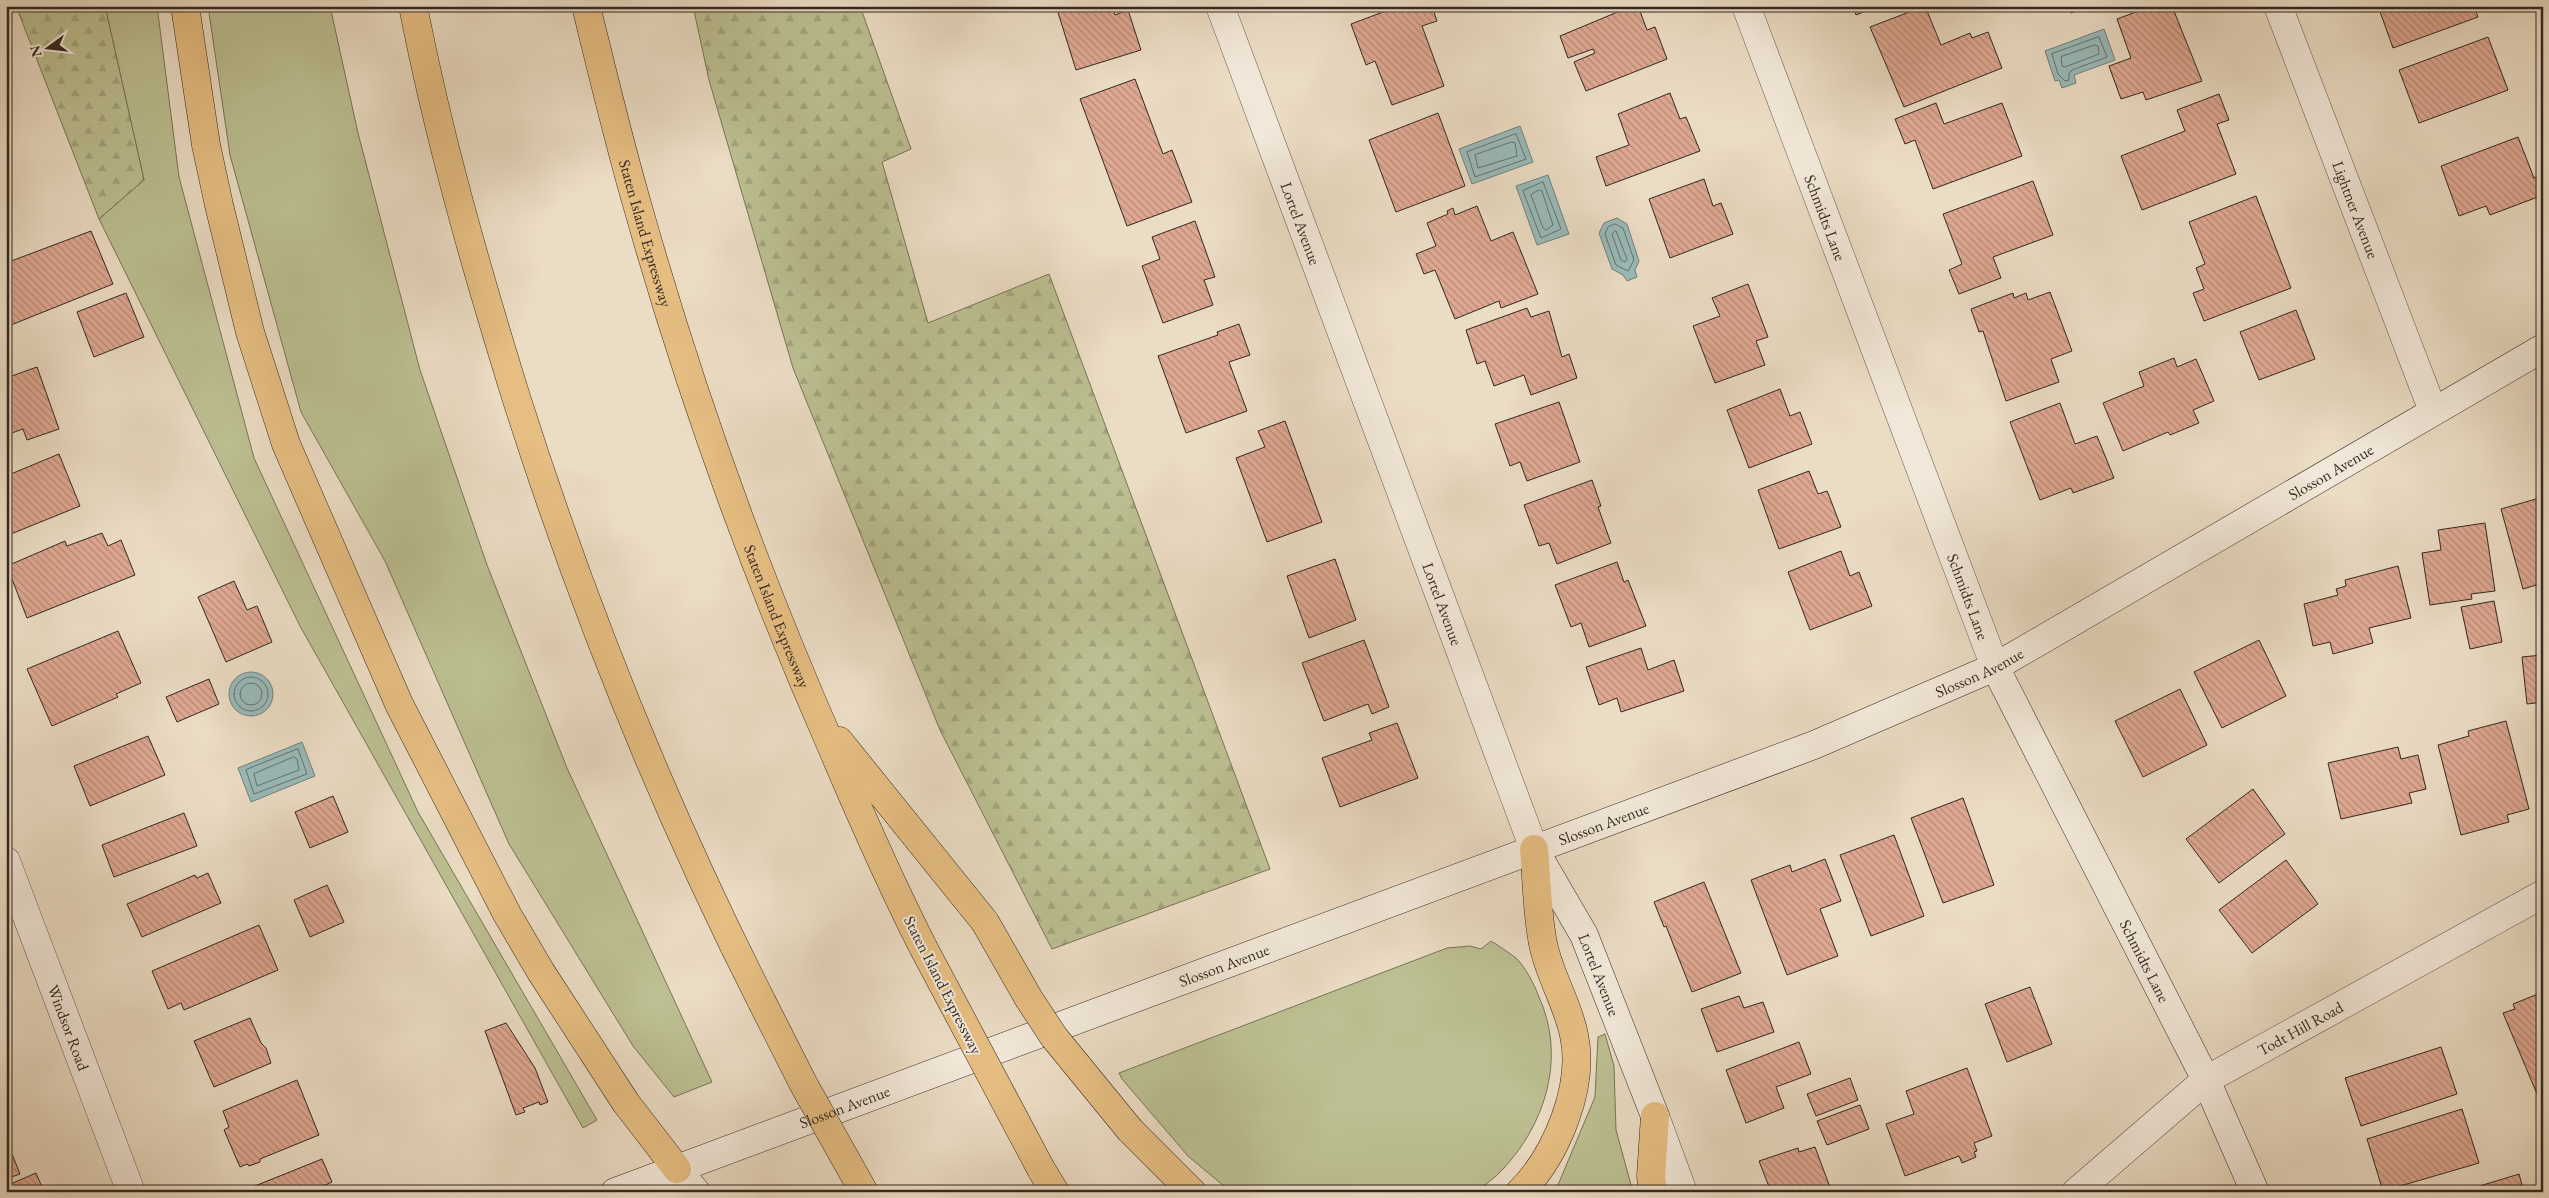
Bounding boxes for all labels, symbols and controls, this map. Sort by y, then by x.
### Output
north arrow [22,22,72,72]
text: N [25,43,46,59]
street label: Staten Island Expressway [615,157,678,310]
street label: Lightner Avenue [2328,158,2384,261]
street label: Schmidts Lane [1800,171,1851,264]
street label: Lortel Avenue [1276,179,1326,268]
street label: Slosson Avenue [2284,439,2377,505]
street label: Staten Island Expressway [739,541,816,692]
street label: Schmidts Lane [1943,550,1994,643]
street label: Lortel Avenue [1418,559,1468,648]
street label: Slosson Avenue [1932,642,2027,702]
street label: Slosson Avenue [1555,797,1652,850]
street label: Staten Island Expressway [899,912,987,1059]
street label: Schmidts Lane [2115,916,2175,1006]
street label: Lortel Avenue [1574,930,1625,1019]
street label: Slosson Avenue [1176,938,1272,991]
street label: Windsor Road [43,982,95,1074]
street label: Todt Hill Road [2254,996,2347,1060]
street label: Slosson Avenue [796,1080,893,1133]

